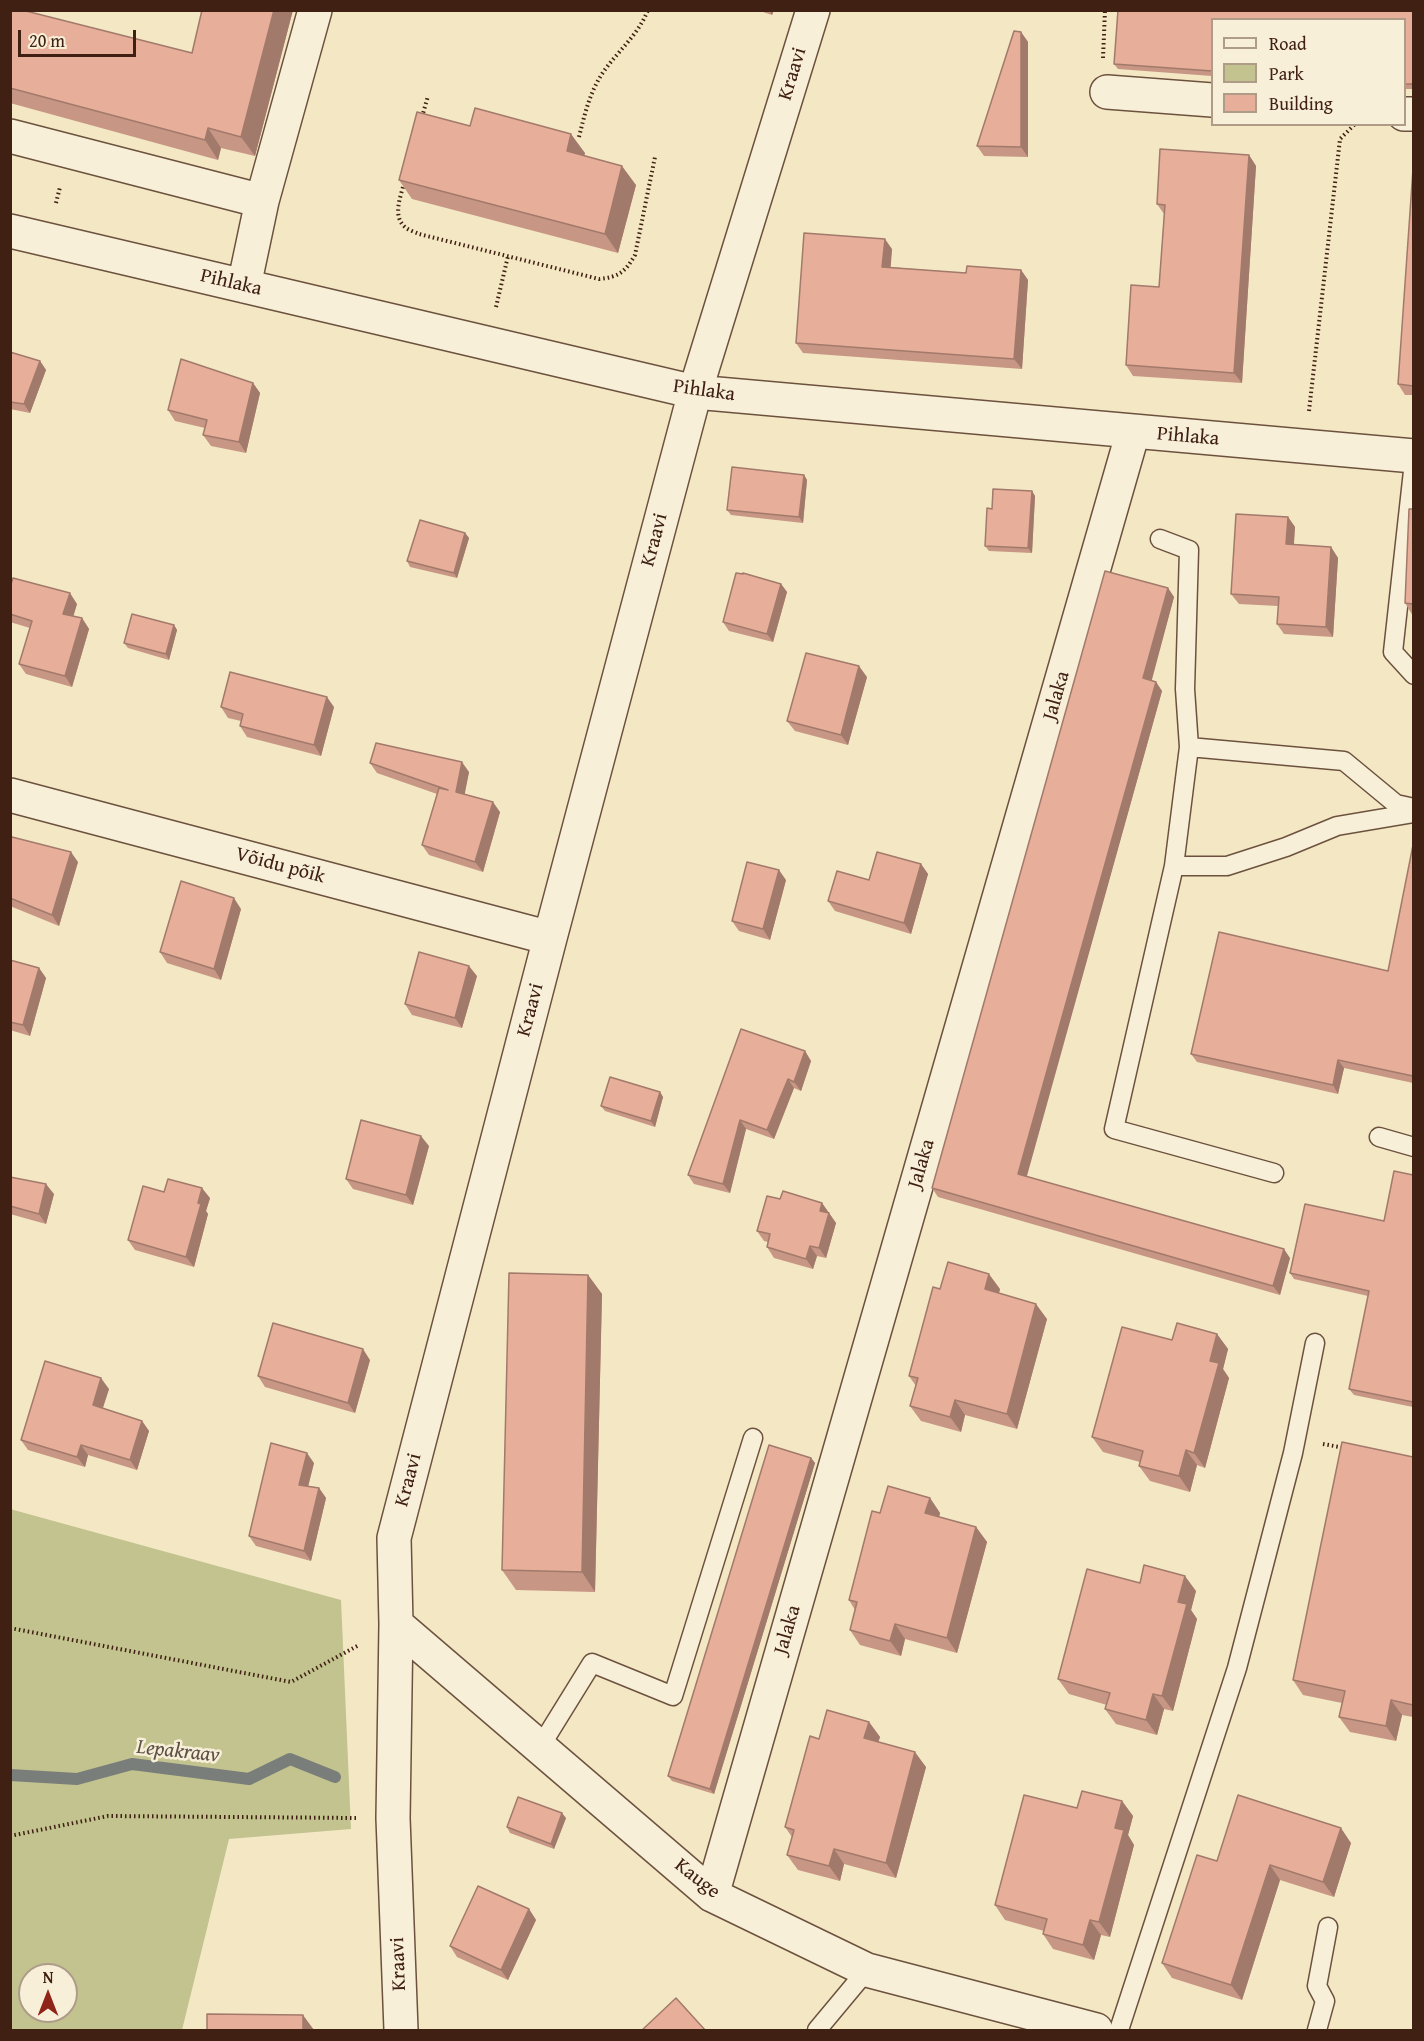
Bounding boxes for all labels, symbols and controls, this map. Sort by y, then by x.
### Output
scale bar [21,18,140,56]
legend [1211,18,1406,126]
text: 20 m [29,27,65,54]
text: Road [1269,30,1307,57]
street label: Kraavi [774,45,812,103]
text: Park [1269,60,1304,87]
text: Building [1269,90,1333,117]
street label: Pihlaka [198,264,264,302]
street label: Pihlaka [671,375,737,407]
street label: Pihlaka [1156,422,1220,452]
street label: Kraavi [636,511,674,569]
street label: Jalaka [1039,668,1075,724]
street label: Võidu põik [233,843,327,889]
street label: Kraavi [512,981,550,1039]
street label: Jalaka [904,1136,940,1192]
street label: Kraavi [390,1451,428,1509]
street label: Jalaka [770,1602,806,1658]
water label: Lepakraav [135,1735,221,1769]
street label: Kauge [669,1854,725,1904]
street label: Kraavi [386,1937,412,1991]
north arrow [18,1963,78,2023]
text: N [43,1965,53,1989]

